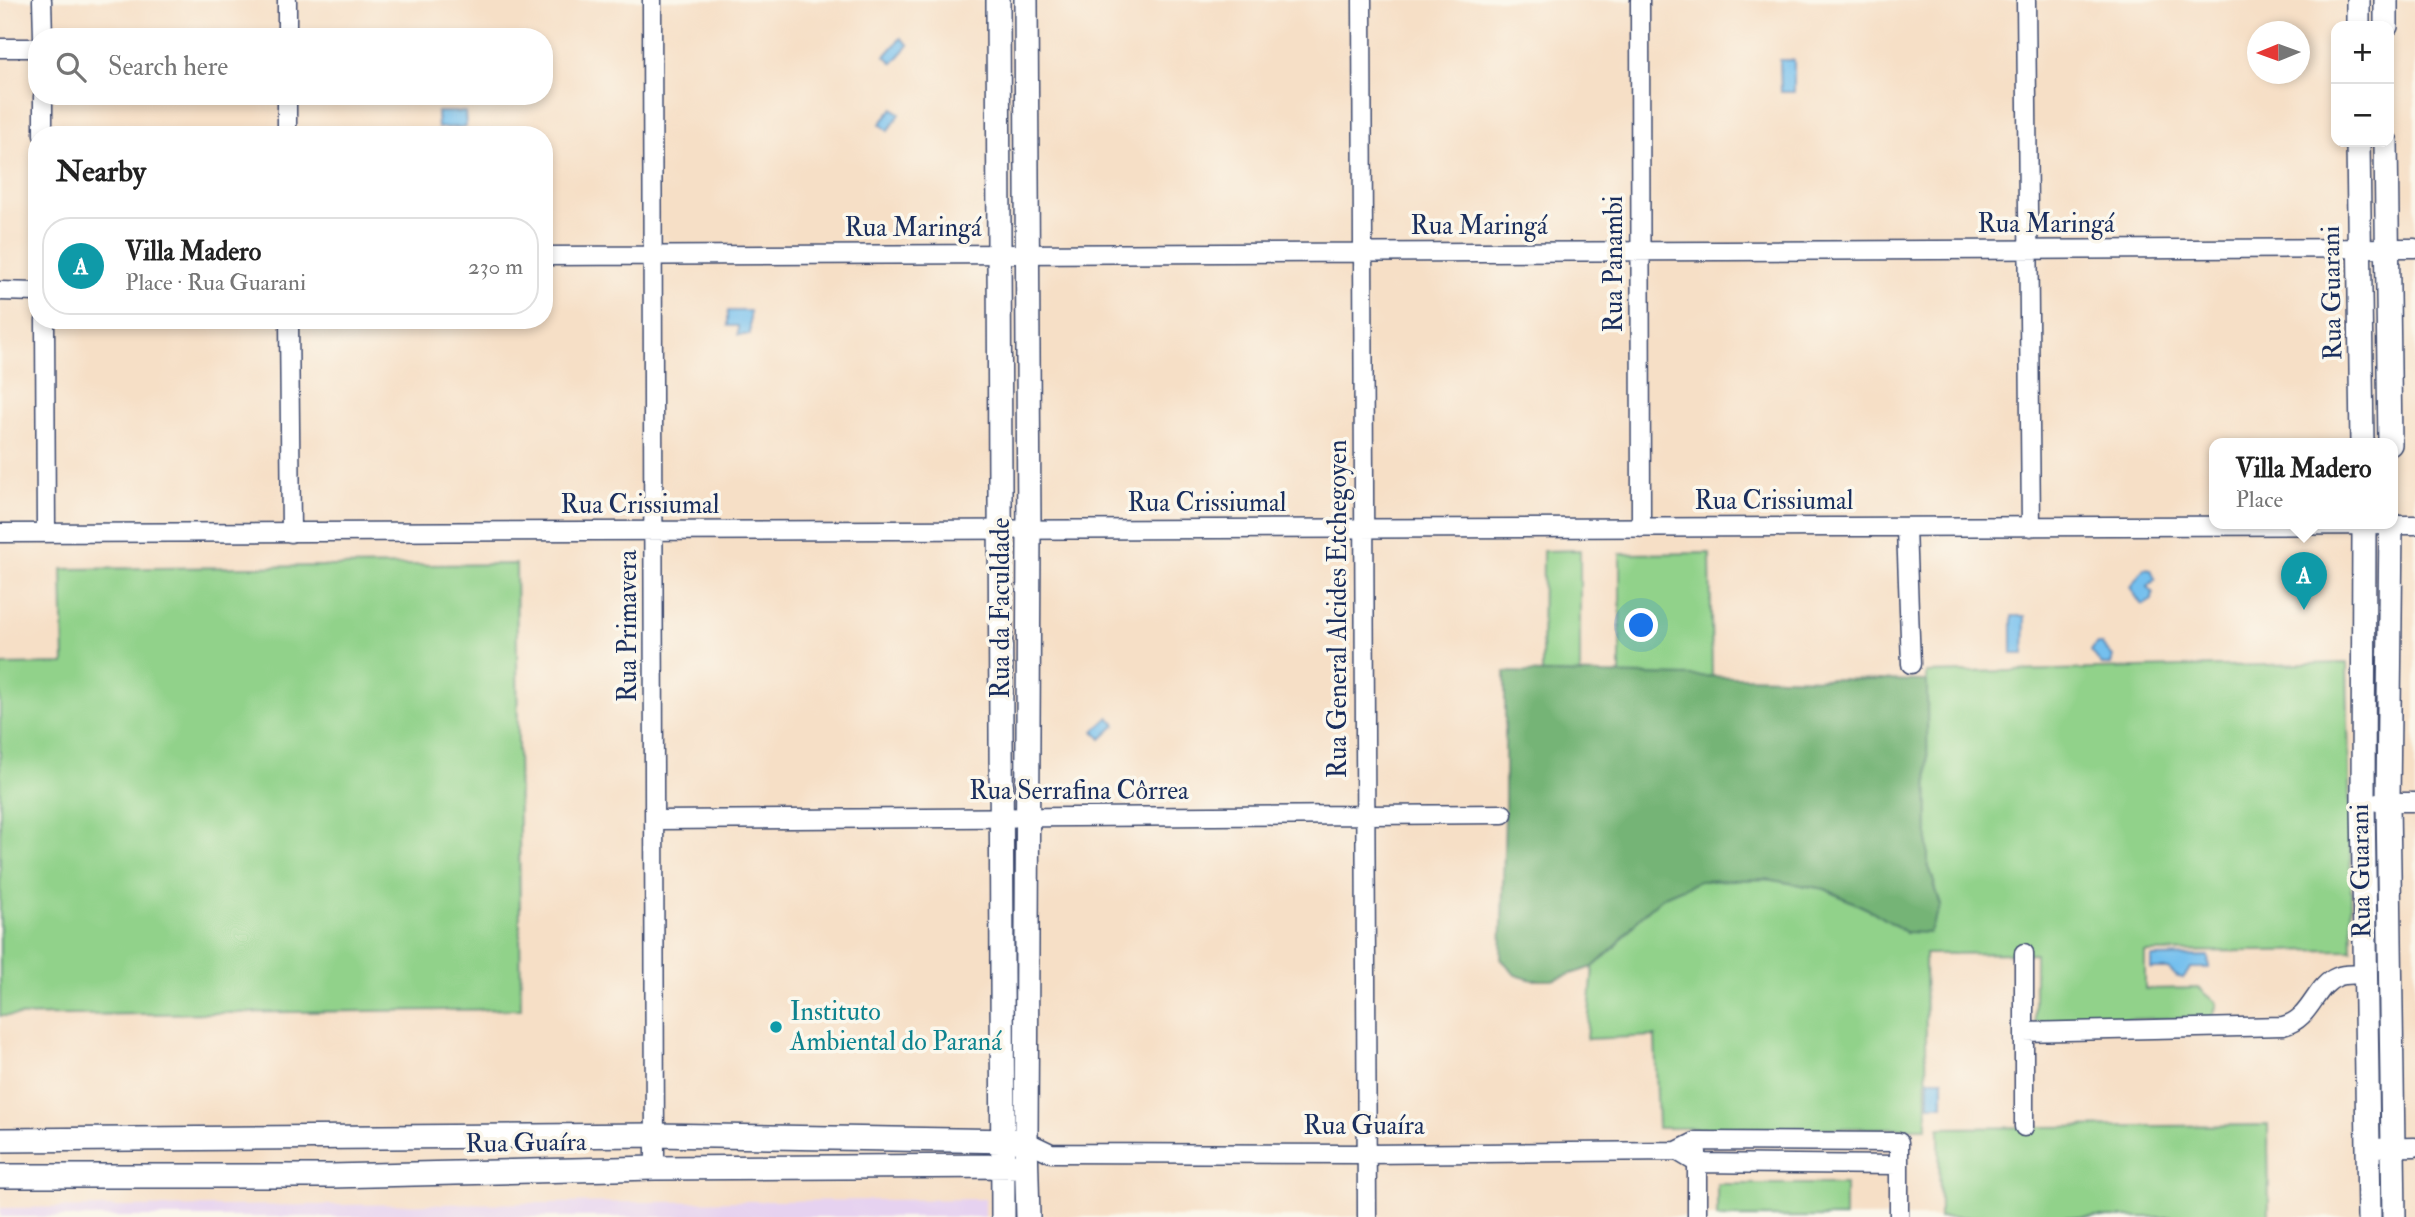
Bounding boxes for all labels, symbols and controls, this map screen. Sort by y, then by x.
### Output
north arrow [2247,21,2310,84]
map controls [2331,21,2394,147]
button: + [2331,21,2394,84]
search box [28,28,553,105]
icon: search [52,48,90,86]
text: Search here [108,51,228,83]
button: − [2331,84,2394,147]
text: Nearby [56,153,146,190]
street label: Rua Panambi [1598,195,1630,332]
street label: Rua Maringá [1977,208,2115,240]
street label: Rua Maringá [1410,210,1548,242]
street label: Rua Maringá [844,212,982,244]
street label: Rua Guarani [2315,225,2349,361]
text: Villa Madero [125,236,261,268]
text: A [74,252,88,281]
text: 230 m [468,252,523,281]
text: Place · Rua Guarani [125,268,306,297]
popup [2209,438,2398,529]
street label: Rua General Alcides Etchegoyen [1322,440,1354,778]
text: Villa Madero [2235,453,2372,485]
street label: Rua Crissiumal [1695,485,1854,517]
text: Place [2235,485,2283,514]
street label: Rua Crissiumal [1128,487,1287,519]
street label: Rua Crissiumal [561,489,720,521]
street label: Rua da Faculdade [985,517,1017,698]
street label: Rua Primavera [612,550,644,702]
pin: A [2281,552,2327,610]
your location [1624,608,1658,642]
street label: Rua Serrafina Côrrea [969,775,1189,807]
street label: Rua Guarani [2344,803,2378,939]
place label: Instituto Ambiental do Paraná [789,996,1002,1058]
marker: Instituto Ambiental do Paraná [768,1019,784,1035]
street label: Rua Guaíra [1303,1110,1425,1142]
street label: Rua Guaíra [465,1126,587,1160]

